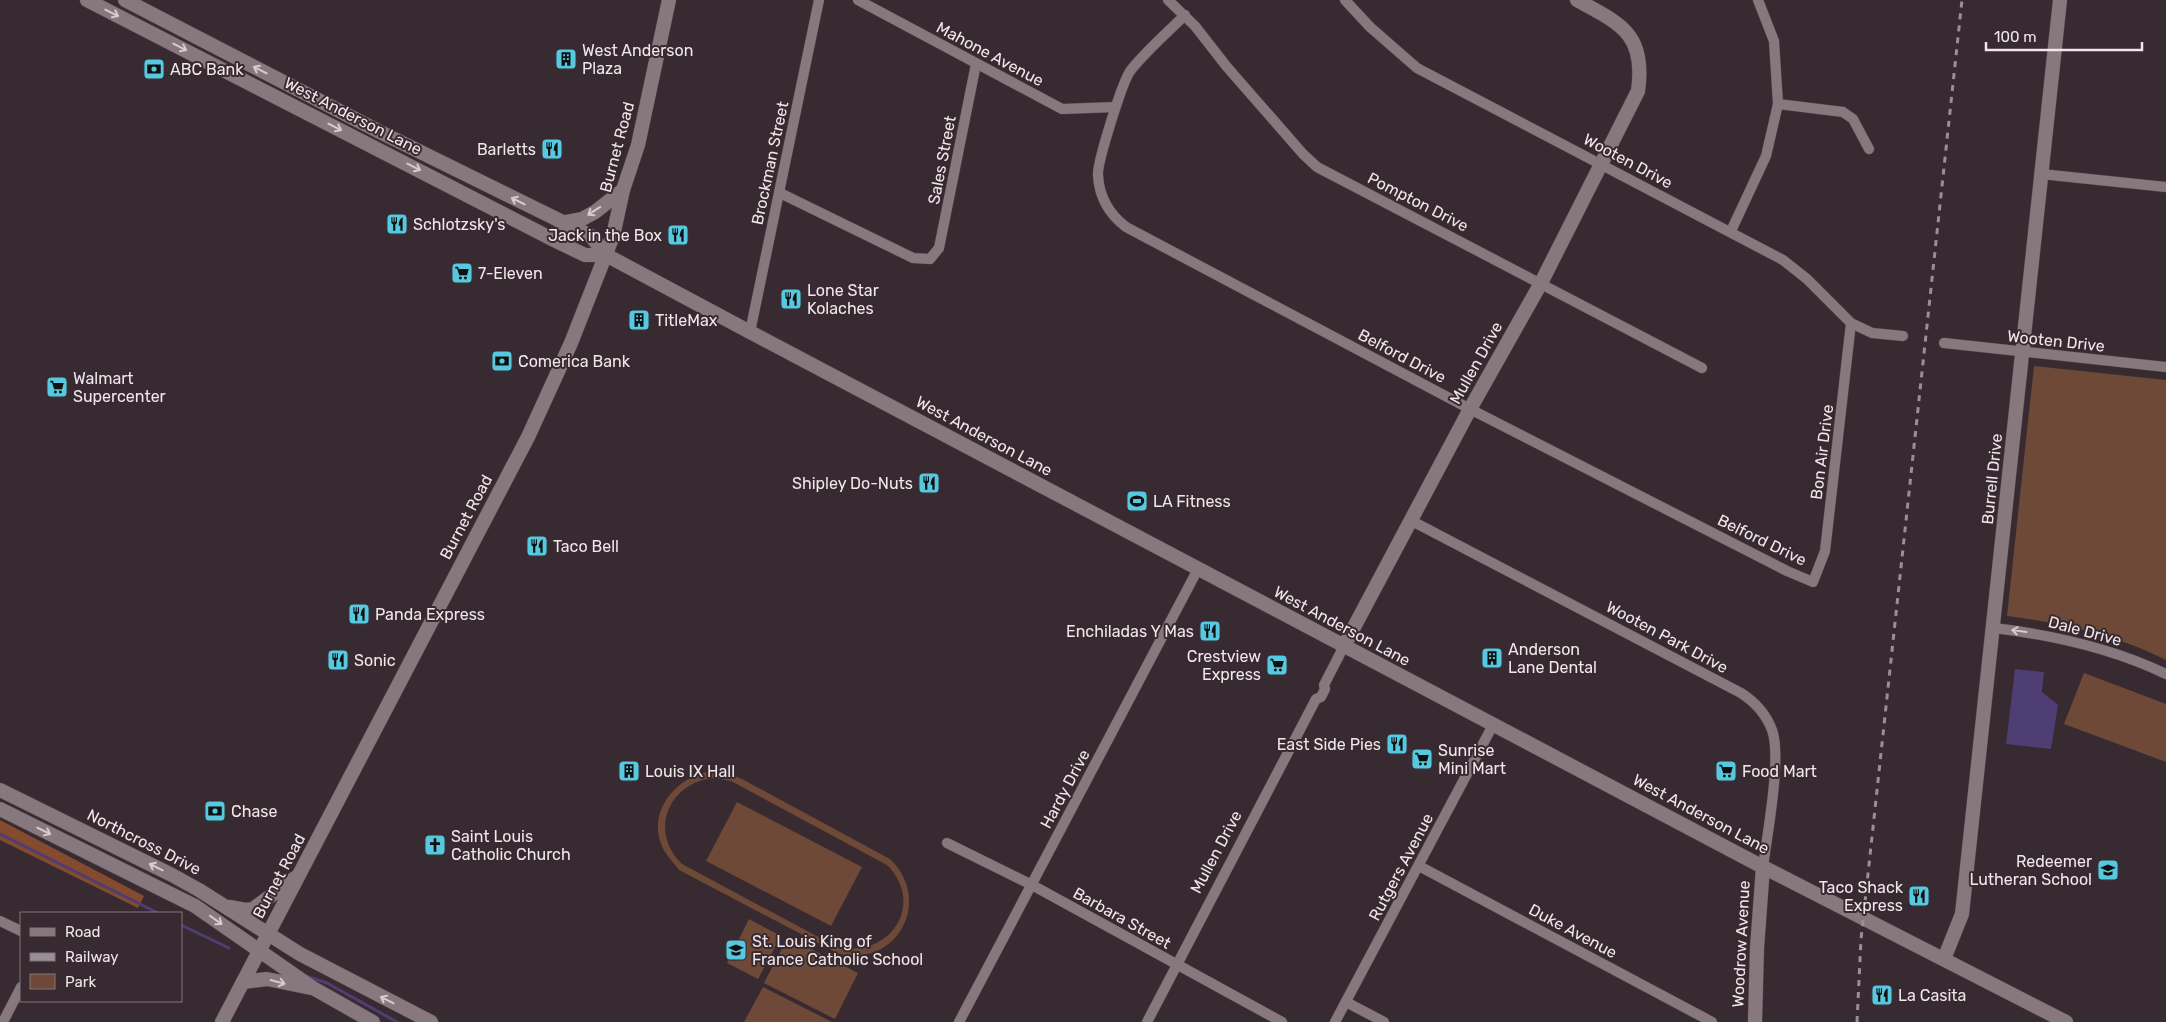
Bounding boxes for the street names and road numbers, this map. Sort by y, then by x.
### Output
street label: Mahone Avenue [933,18,1047,90]
street label: West Anderson Lane [281,73,425,159]
street label: Brockman Street [748,99,792,227]
street label: Burnet Road [596,100,638,194]
street label: Sales Street [924,114,960,206]
street label: Wooten Drive [1580,130,1676,192]
street label: Pompton Drive [1364,168,1472,236]
street label: Mullen Drive [1446,318,1506,407]
street label: Belford Drive [1355,325,1449,387]
street label: Wooten Drive [2006,326,2106,356]
street label: West Anderson Lane [913,392,1055,480]
street label: Bon Air Drive [1807,403,1837,501]
street label: Burrell Drive [1978,432,2006,525]
street label: Burnet Road [436,471,496,563]
street label: Belford Drive [1714,510,1810,570]
street label: West Anderson Lane [1271,582,1413,670]
street label: Wooten Park Drive [1603,597,1731,677]
street label: Dale Drive [2046,612,2124,650]
street label: Hardy Drive [1036,746,1094,832]
street label: West Anderson Lane [1630,770,1772,858]
street label: Northcross Drive [84,805,204,879]
street label: Mullen Drive [1186,807,1246,897]
street label: Rutgers Avenue [1365,810,1437,924]
street label: Burnet Road [249,830,309,922]
street label: Woodrow Avenue [1728,880,1754,1008]
street label: Barbara Street [1070,883,1174,953]
street label: Duke Avenue [1526,900,1620,962]

